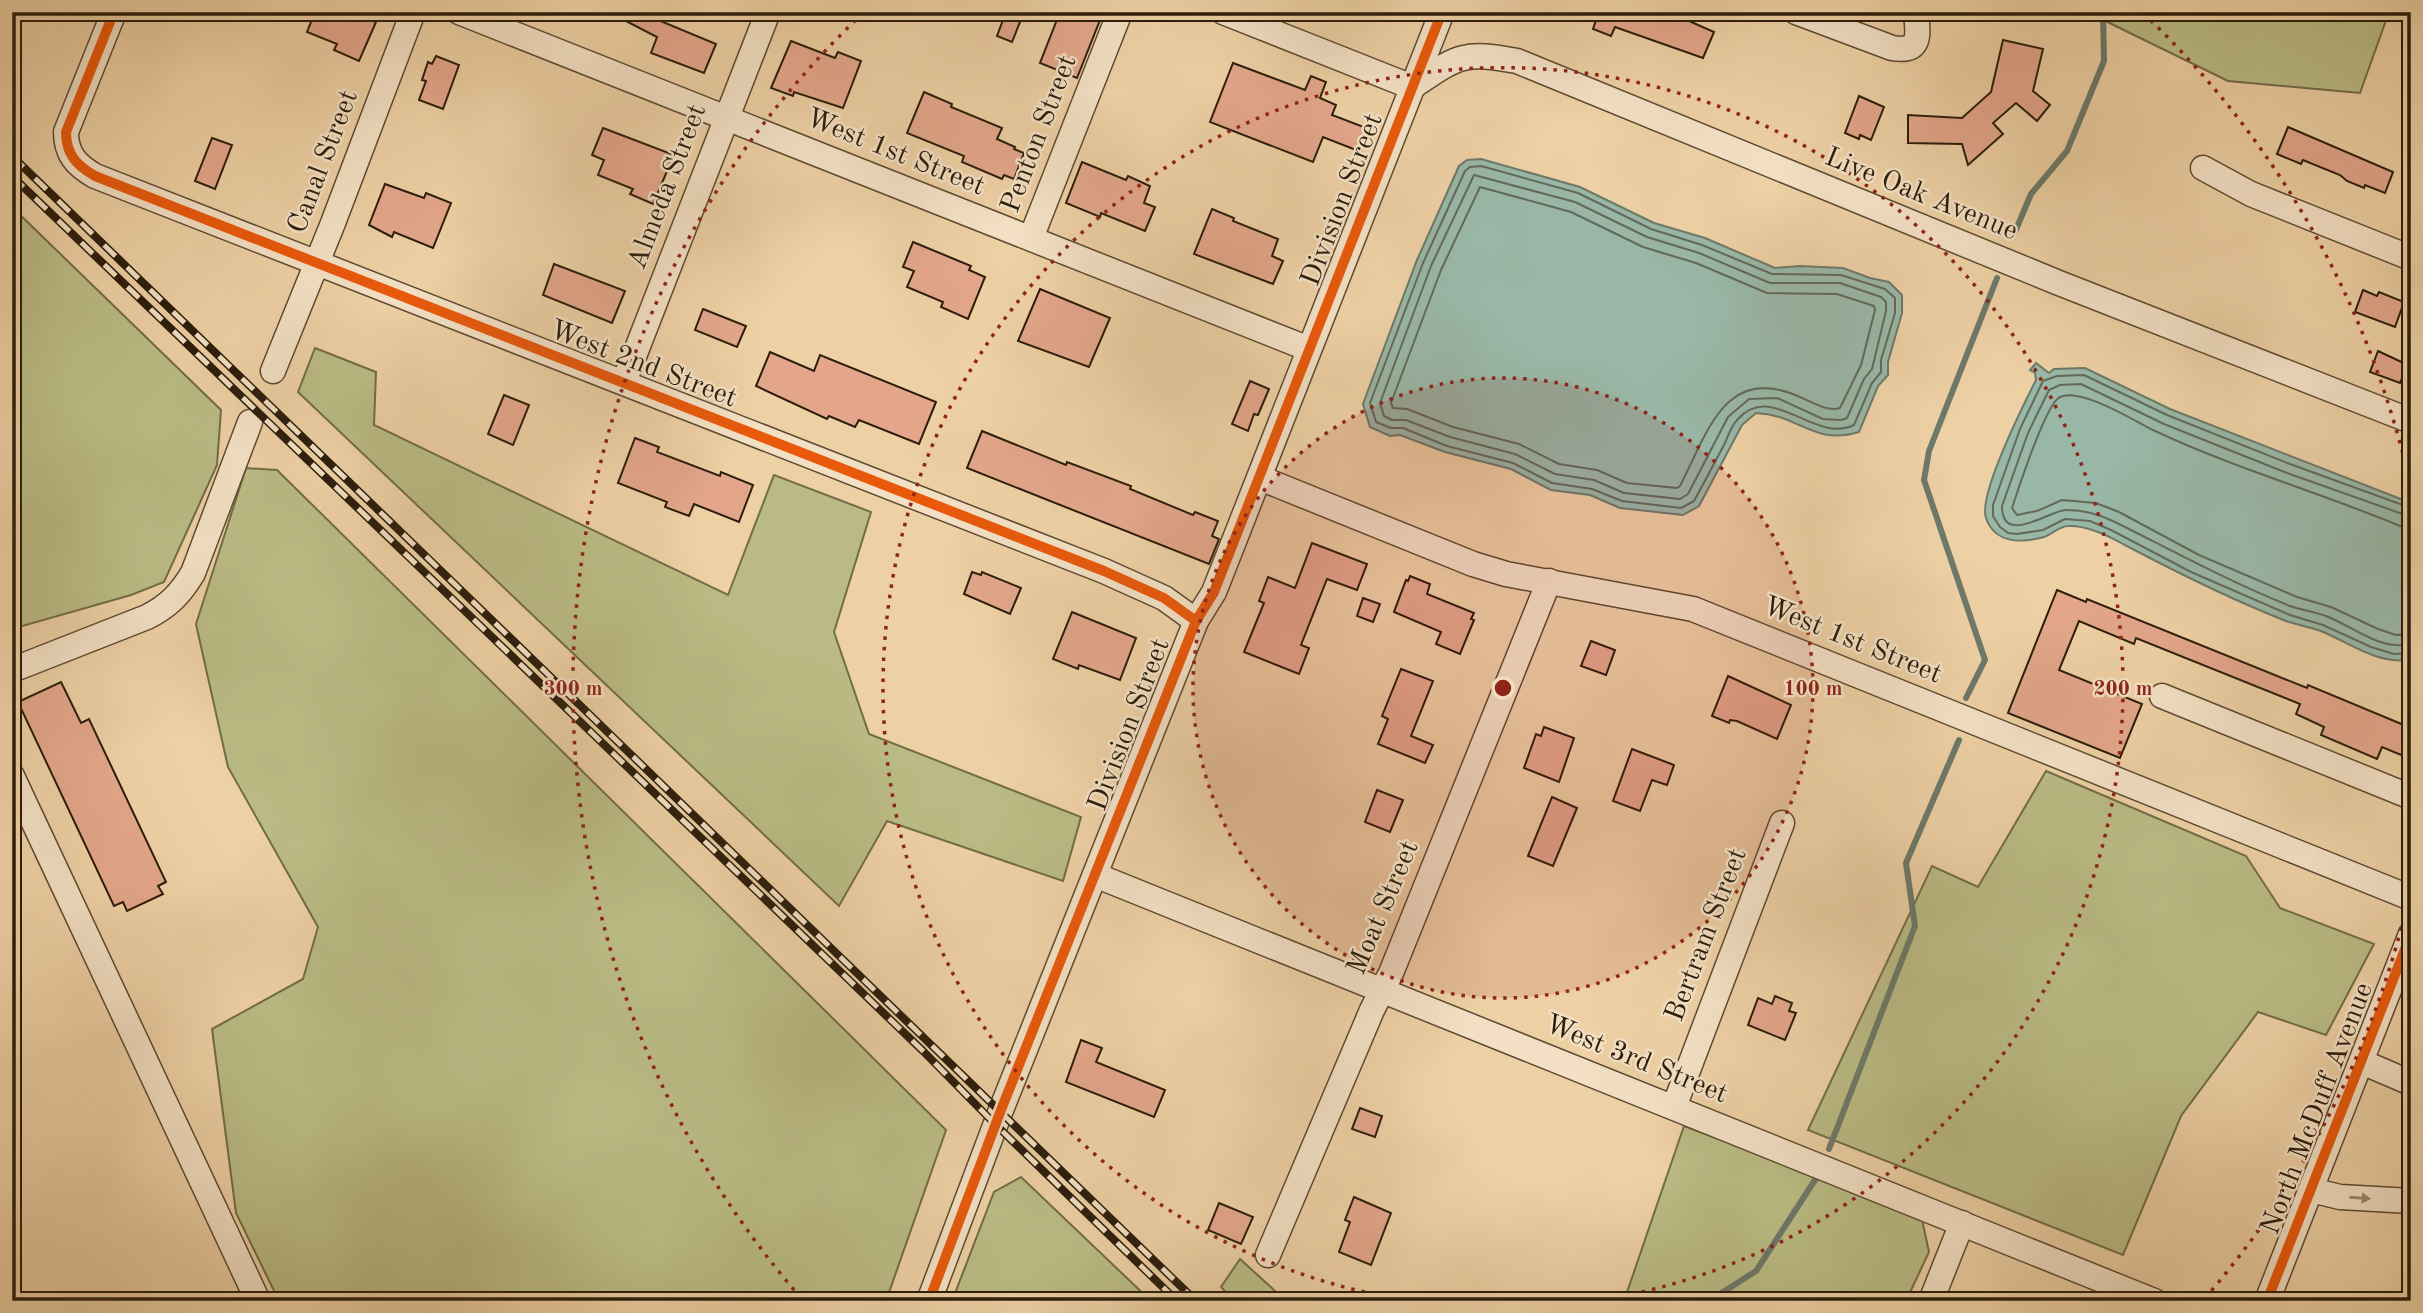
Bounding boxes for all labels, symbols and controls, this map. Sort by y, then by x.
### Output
street label: Penton Street [997,51,1083,217]
street label: Canal Street [284,86,364,238]
street label: Almeda Street [624,100,712,274]
street label: West 1st Street [802,104,988,202]
street label: Division Street [1297,110,1389,290]
street label: Live Oak Avenue [1821,144,2021,246]
street label: West 2nd Street [546,316,740,414]
street label: West 1st Street [1759,592,1945,690]
street label: Division Street [1084,635,1176,815]
centre of rings [1491,676,1515,700]
text: 300 m [543,679,603,700]
text: 100 m [1783,679,1843,700]
text: 200 m [2093,679,2153,700]
street label: Moat Street [1343,837,1425,979]
street label: Bertram Street [1661,845,1753,1025]
street label: North McDuff Avenue [2257,979,2379,1239]
street label: West 3rd Street [1541,1011,1731,1109]
one-way arrow [2350,1193,2372,1204]

